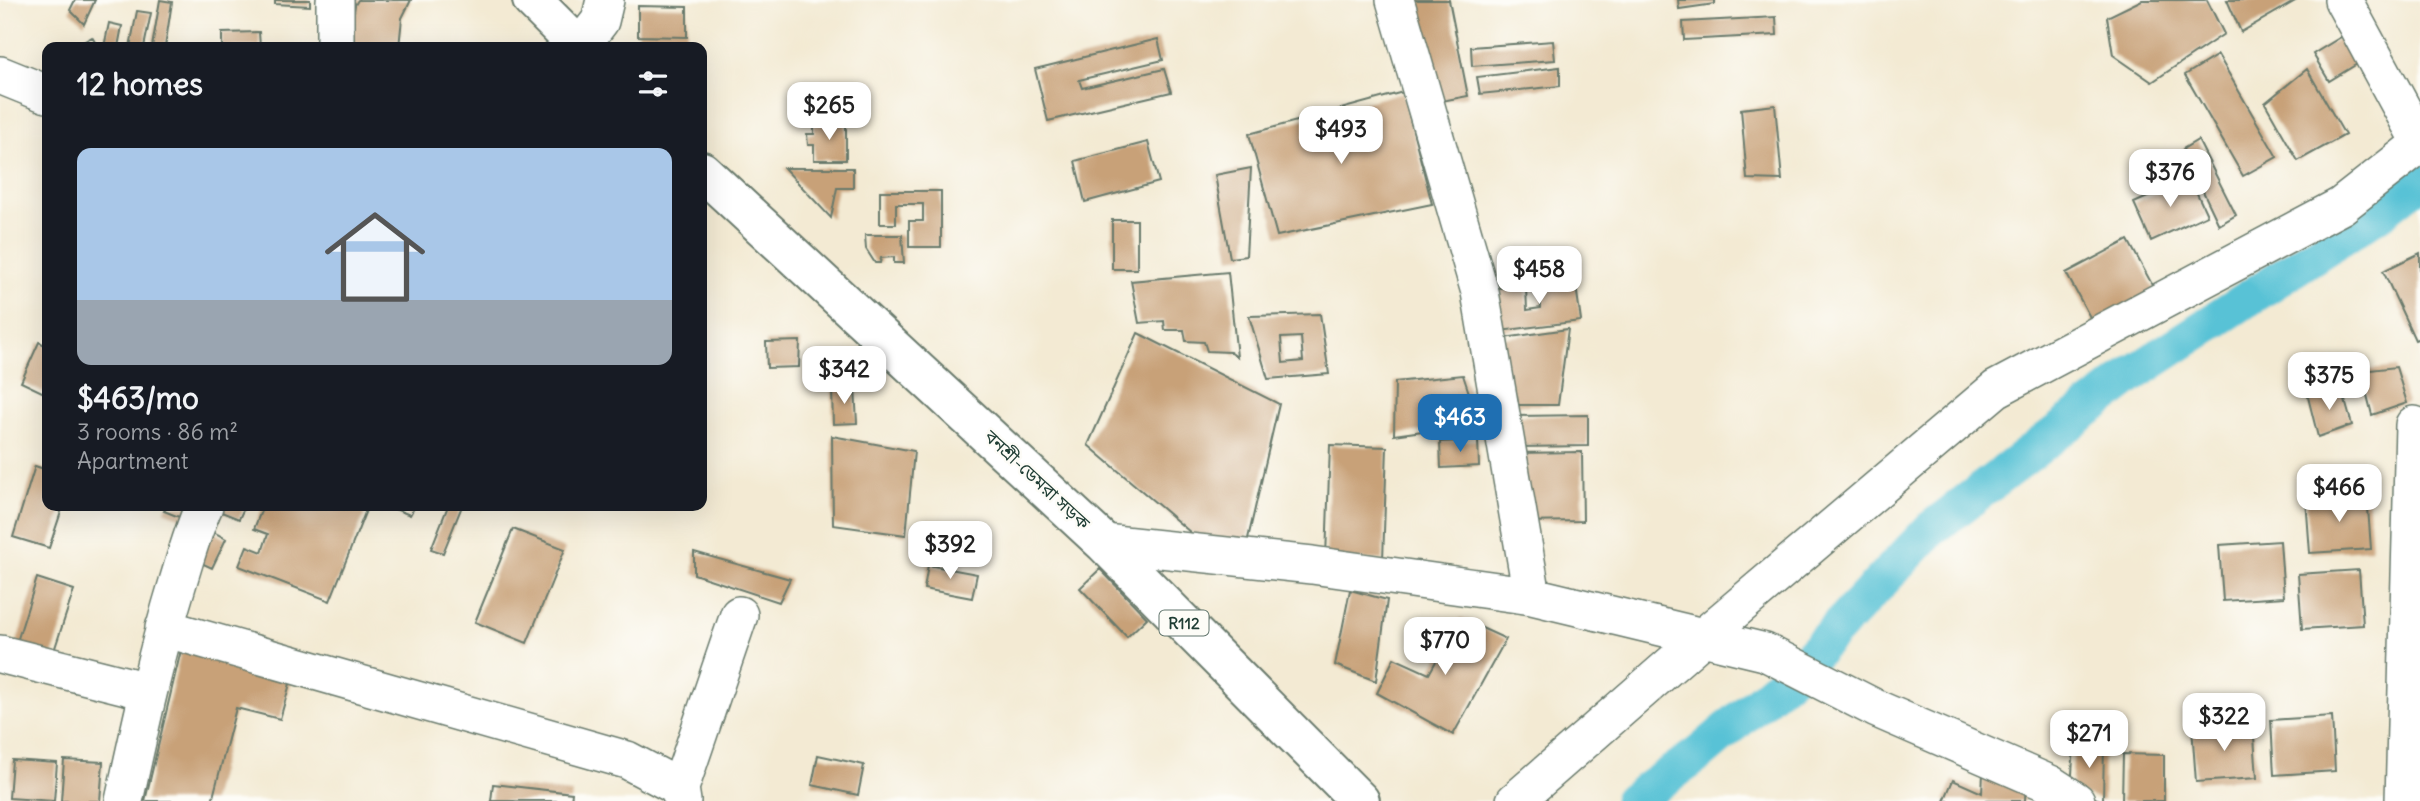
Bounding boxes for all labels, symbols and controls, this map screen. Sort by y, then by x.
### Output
text: 12 homes [77,65,203,103]
icon: filters [634,65,672,103]
pin: $265 [788,82,870,142]
text: $265 [803,90,855,119]
pin: $493 [1300,106,1382,166]
text: $493 [1315,114,1367,143]
pin: $376 [2129,150,2211,209]
text: $376 [2145,157,2195,186]
icon: home [312,194,438,320]
pin: $458 [1498,246,1580,306]
text: $458 [1513,254,1565,283]
pin: $342 [803,346,885,406]
pin: $375 [2288,352,2370,412]
text: $342 [818,354,870,383]
text: $375 [2304,360,2354,389]
text: $463/mo [77,379,199,417]
pin: $463 [1419,394,1501,454]
text: $463 [1434,402,1486,431]
text: 3 rooms · 86 m² [77,417,238,446]
street label: বনশ্রী-ডেমরা সড়ক [979,424,1095,535]
text: Apartment [77,446,189,475]
pin: $466 [2298,464,2380,524]
text: $466 [2313,472,2365,501]
pin: $392 [909,522,991,581]
text: $392 [924,529,976,558]
road number: R112 [1160,610,1208,636]
pin: $770 [1404,618,1486,677]
text: $770 [1420,625,1470,654]
pin: $322 [2183,694,2265,753]
text: $322 [2198,701,2250,730]
pin: $271 [2048,710,2130,770]
text: $271 [2066,718,2112,747]

